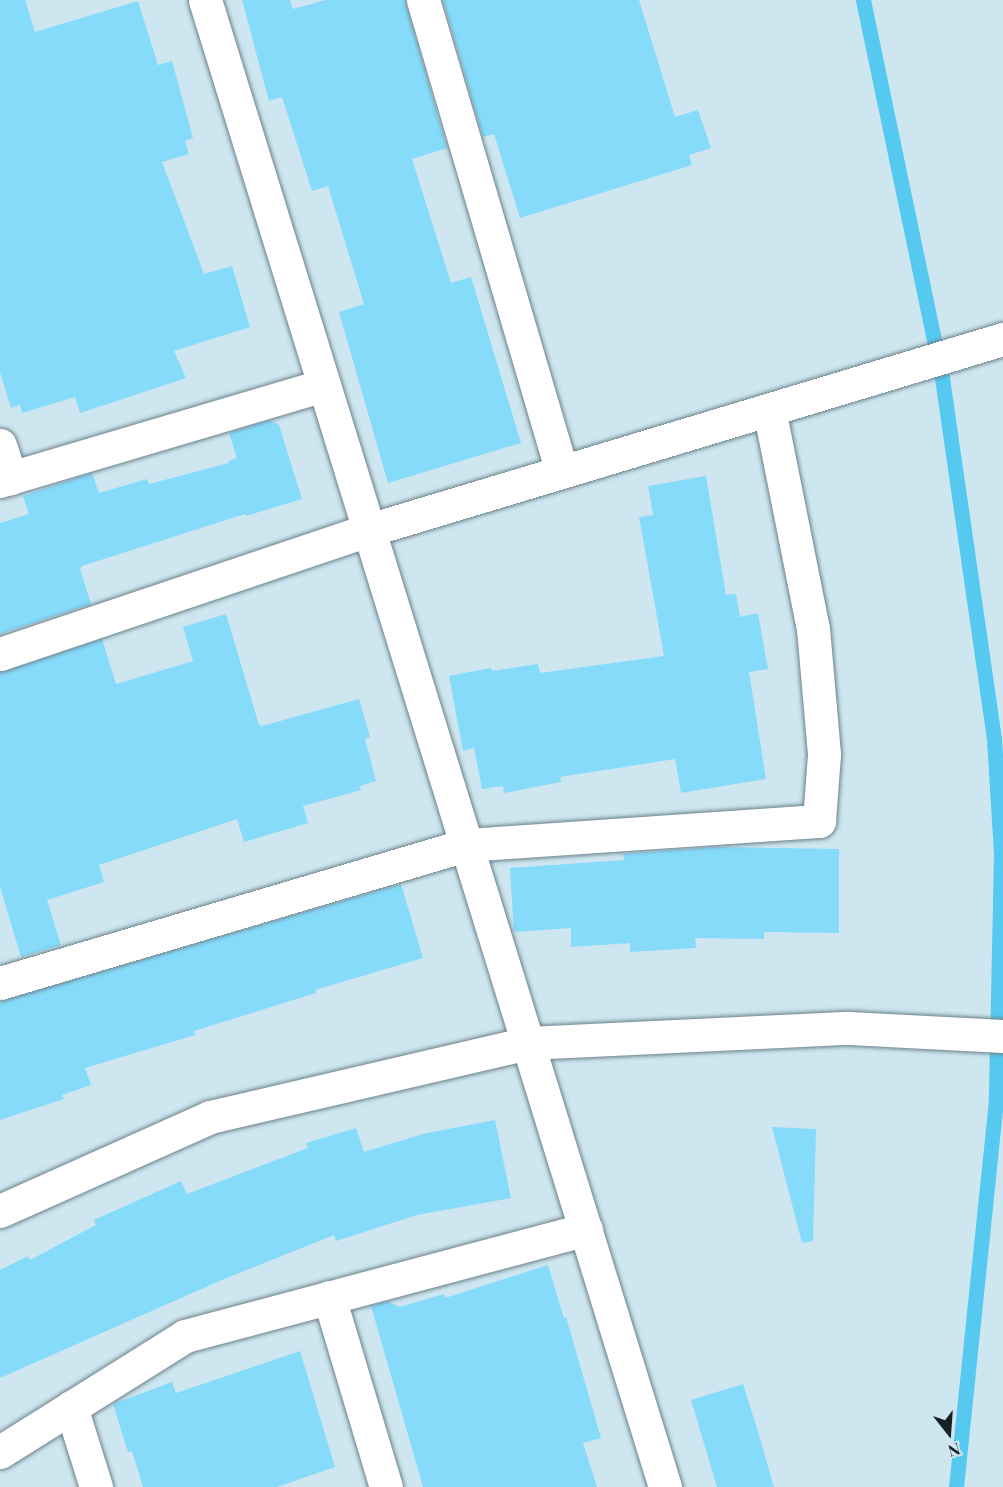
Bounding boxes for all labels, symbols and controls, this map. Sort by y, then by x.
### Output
north arrow [919,1403,979,1463]
text: N [946,1439,963,1462]

